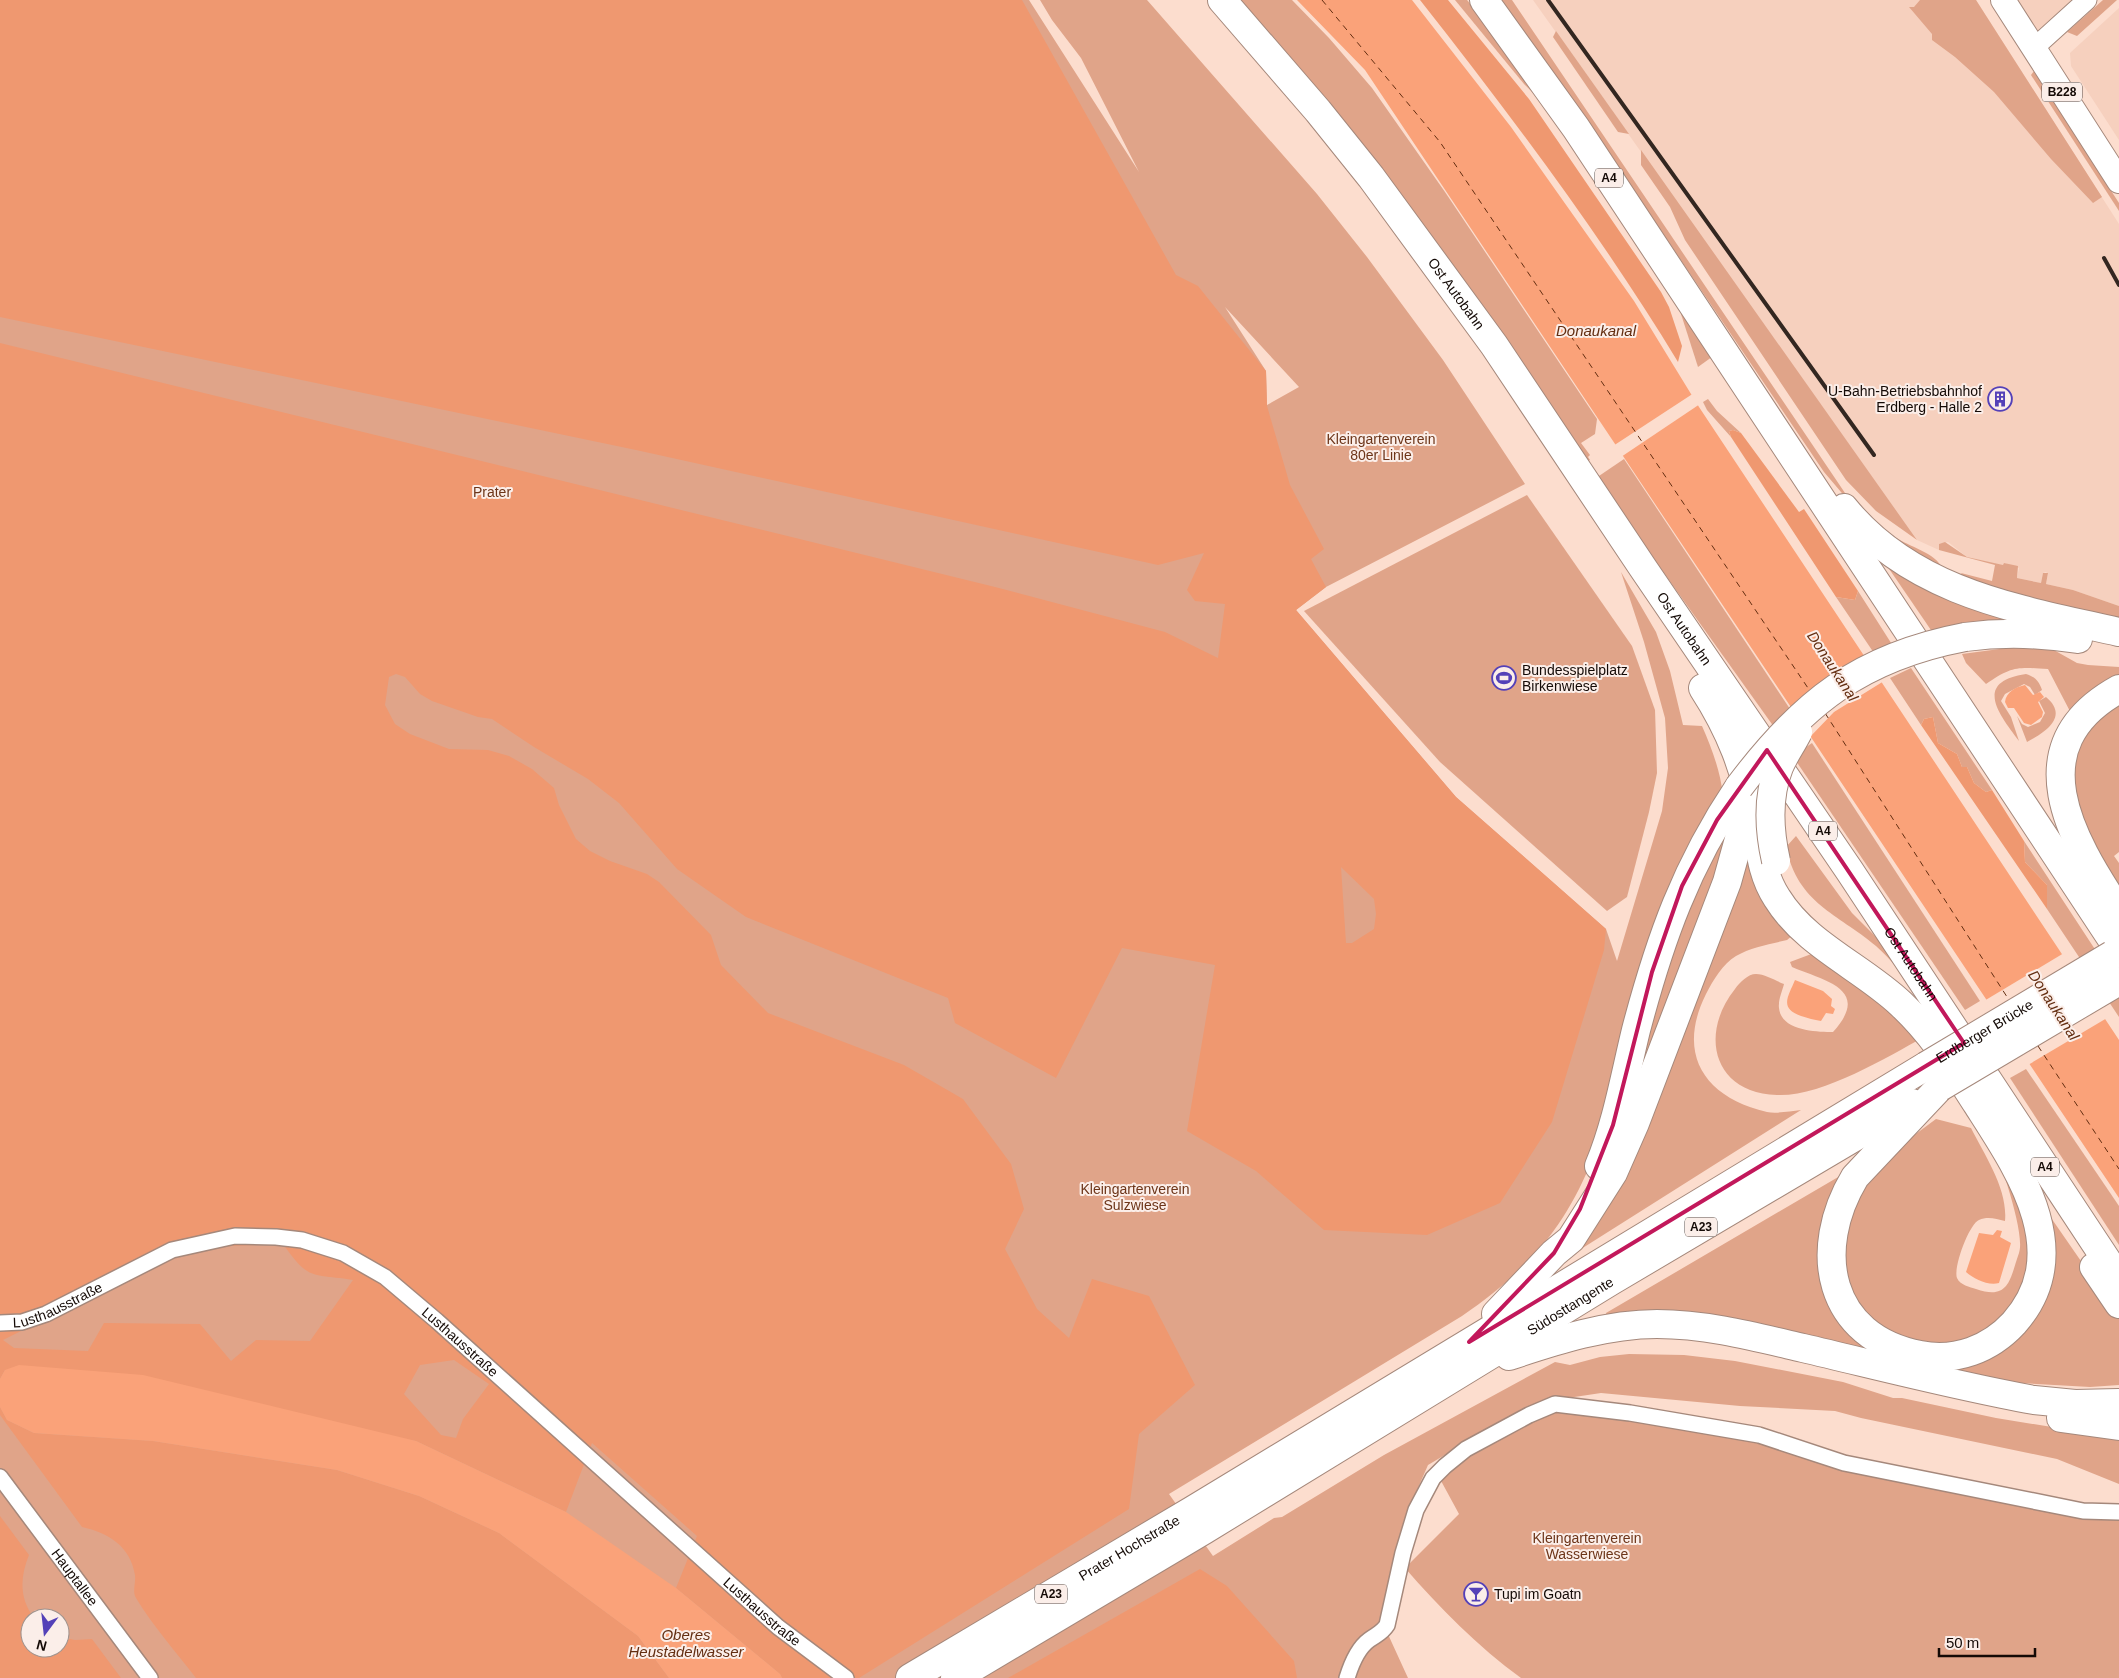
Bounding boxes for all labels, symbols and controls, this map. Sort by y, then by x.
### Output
road number: B228 [2042,82,2082,101]
road number: A4 [1595,168,1623,188]
street label: Ost Autobahn [1425,255,1488,333]
water label: Donaukanal [1556,322,1637,339]
place label: U-Bahn-Betriebsbahnhof Erdberg - Halle 2 [1828,383,1982,415]
building icon: U-Bahn-Betriebsbahnhof Erdberg - Halle 2 [1987,386,2013,412]
park label: Kleingartenverein 80er Linie [1327,431,1435,463]
park label: Prater [473,484,511,500]
street label: Ost Autobahn [1654,589,1715,668]
water label: Donaukanal [1804,628,1862,705]
place label: Bundesspielplatz Birkenwiese [1522,662,1628,694]
sports icon: Bundesspielplatz Birkenwiese [1491,665,1517,691]
road number: A4 [1809,821,1837,840]
street label: Ost Autobahn [1881,924,1941,1004]
water label: Donaukanal [2025,967,2083,1044]
street label: Erdberger Brücke [1933,996,2036,1066]
road number: A4 [2031,1158,2059,1176]
park label: Kleingartenverein Sulzwiese [1081,1181,1189,1213]
road number: A23 [1685,1218,1717,1236]
street label: Südosttangente [1524,1273,1616,1338]
street label: Lusthausstraße [12,1279,105,1330]
street label: Lusthausstraße [419,1304,502,1380]
street label: Prater Hochstraße [1076,1512,1183,1584]
park label: Kleingartenverein Wasserwiese [1533,1530,1641,1562]
street label: Hauptallee [48,1546,101,1609]
street label: Lusthausstraße [720,1574,804,1649]
bar icon: Tupi im Goatn [1463,1581,1489,1607]
road number: A23 [1035,1585,1067,1604]
place label: Tupi im Goatn [1494,1586,1581,1602]
north arrow [20,1608,70,1658]
water label: Oberes Heustadelwasser [628,1626,745,1660]
scale bar [1939,1626,2035,1658]
text: 50 m [1946,1634,1979,1651]
text: N [35,1637,49,1655]

